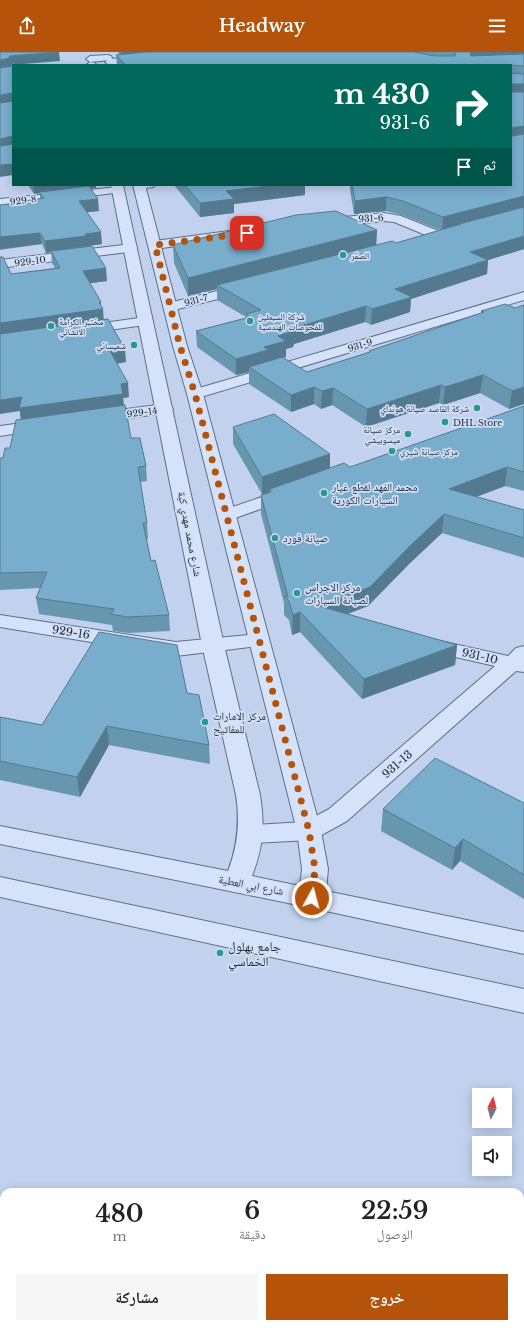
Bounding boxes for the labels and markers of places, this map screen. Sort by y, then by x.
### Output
pin [230,216,264,250]
marker: الصقر [338,250,348,260]
place label: الصقر [350,250,369,261]
place label: شركة السبطين للفحوصات الهندسية [258,311,322,332]
place label: مختبر الكرامة الانشائي [59,316,103,339]
marker: شركة السبطين للفحوصات الهندسية [245,316,255,326]
marker: مختبر الكرامة الانشائي [46,321,56,331]
place label: شميساني [96,340,126,353]
marker: شميساني [129,340,139,350]
place label: شركة القاصد صيانة هونداي [380,403,469,416]
marker: شركة القاصد صيانة هونداي [472,403,482,413]
marker: DHL Store [440,417,450,427]
place label: DHL Store [453,417,502,428]
place label: مركز صيانة ميسوبيشي [363,424,400,447]
marker: مركز صيانة ميسوبيشي [403,429,413,439]
marker: مركز صيانة شيري [387,446,397,456]
place label: مركز صيانة شيري [400,446,458,459]
place label: محمد الفهد لقطع غيار السيارات الكورية [331,480,417,507]
marker: محمد الفهد لقطع غيار السيارات الكورية [319,488,329,498]
place label: صيانة فورد [283,531,328,545]
marker: صيانة فورد [270,533,280,543]
place label: مركز الاجراس لصيانة السيارات [305,580,368,607]
marker: مركز الاجراس لصيانة السيارات [292,588,302,598]
place label: مركز الامارات للمفاتيح [213,709,266,736]
marker: مركز الامارات للمفاتيح [200,717,210,727]
place label: جامع بهلول الخماسي [228,938,281,972]
marker: جامع بهلول الخماسي [215,948,225,958]

